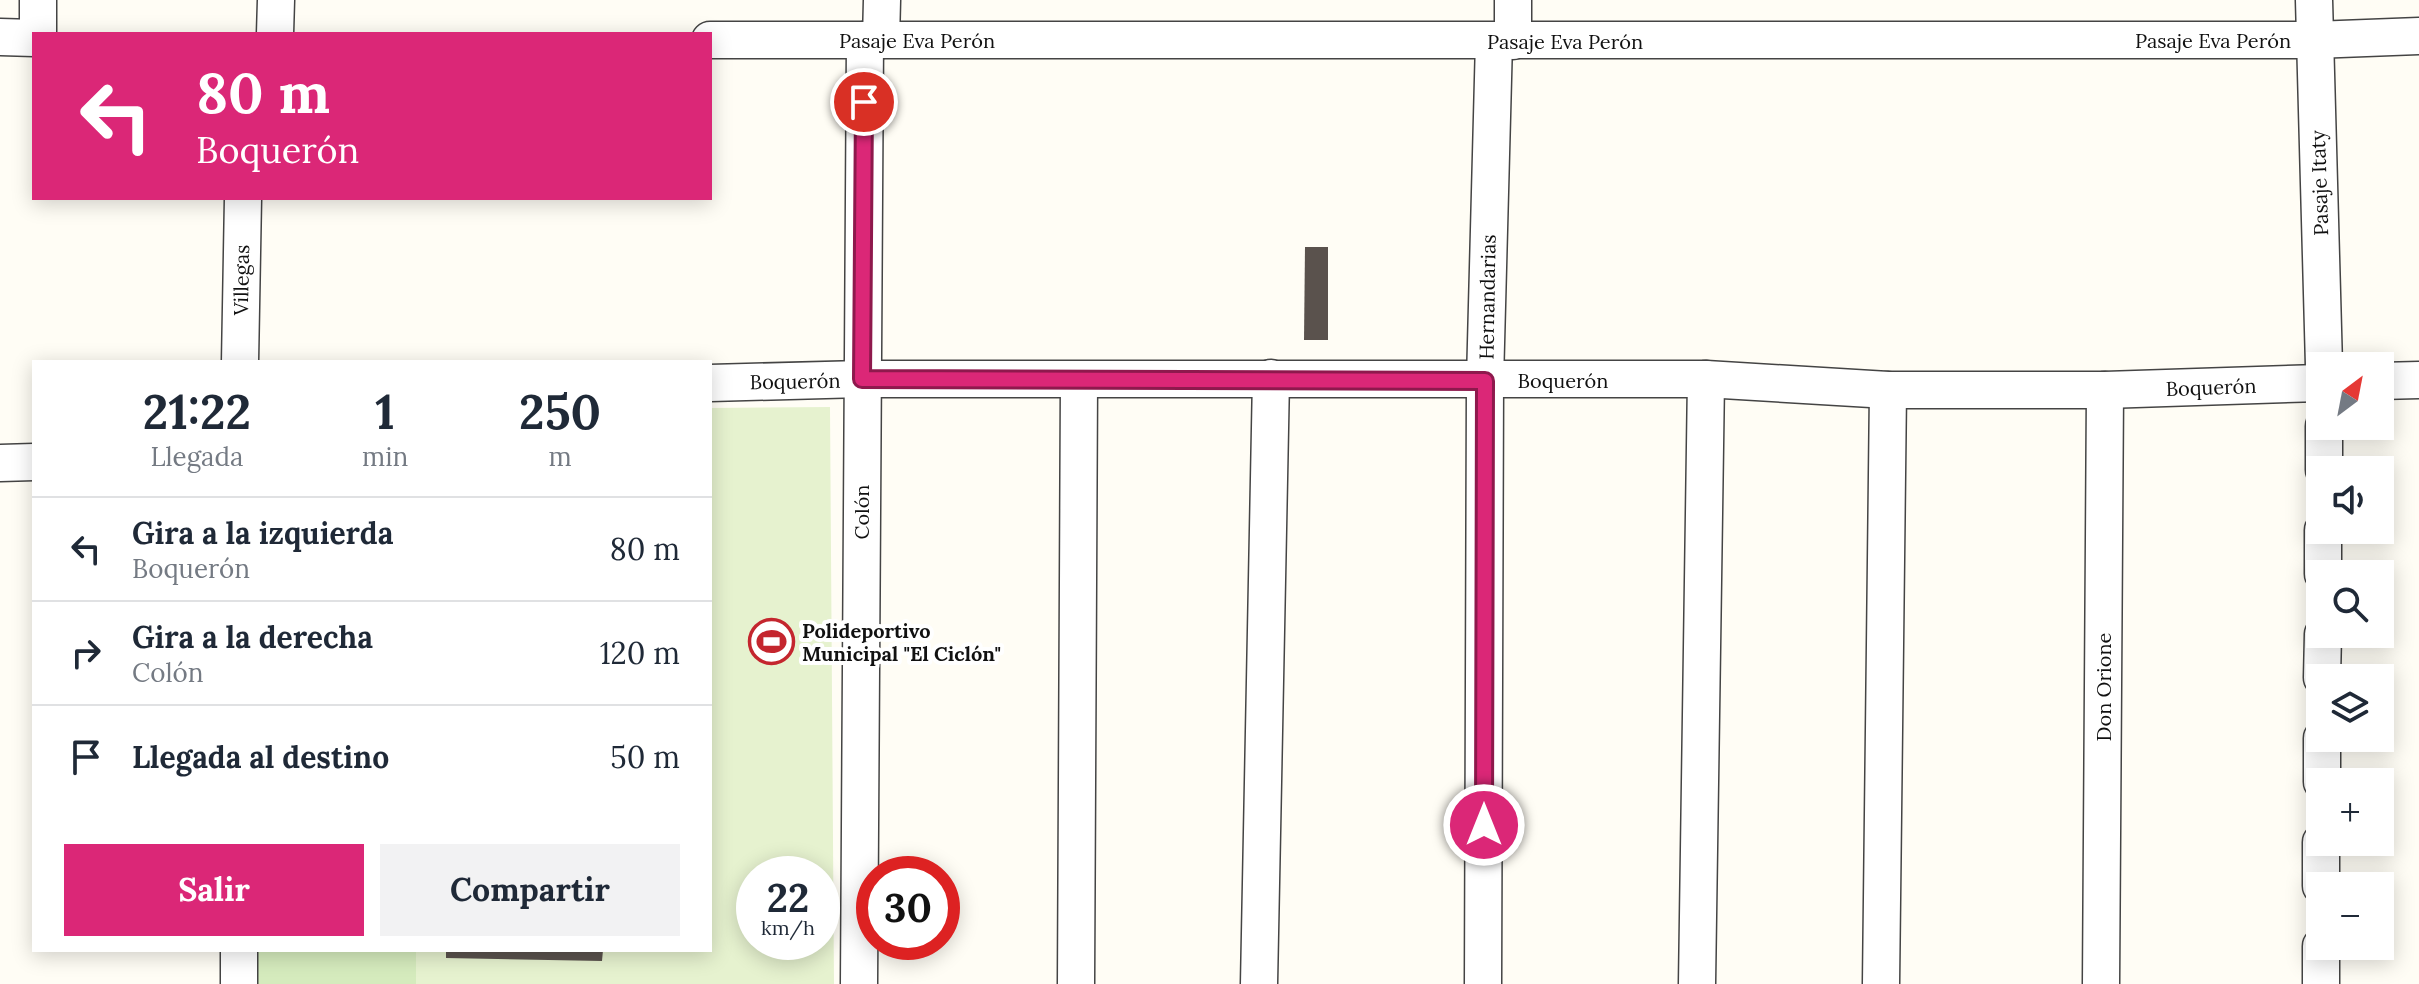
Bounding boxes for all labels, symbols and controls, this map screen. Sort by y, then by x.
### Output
street label: Pasaje Eva Perón [839,28,995,53]
street label: Pasaje Eva Perón [2135,28,2291,53]
street label: Pasaje Eva Perón [1487,29,1643,54]
text: 80 m [196,57,330,128]
icon: left [64,64,168,168]
pin [830,68,898,136]
icon: arrive [842,80,886,124]
text: Boquerón [196,127,359,173]
street label: Pasaje Itaty [2305,129,2333,236]
street label: Hernandarias [1473,234,1501,360]
street label: Villegas [228,244,254,317]
north arrow [2306,352,2394,440]
map controls [2306,352,2394,960]
street label: Boquerón [749,368,841,394]
street label: Boquerón [1518,368,1608,393]
street label: Boquerón [2165,373,2257,401]
text: 21:22 [143,381,251,442]
text: 1 [375,381,395,442]
text: 250 [519,381,601,442]
text: Llegada [150,440,243,473]
text: min [362,440,408,473]
text: m [548,440,572,473]
button: sound [2306,456,2394,544]
street label: Colón [849,485,874,539]
text: Gira a la izquierda [132,514,393,552]
icon: left [64,527,108,571]
text: 80 m [610,530,680,568]
text: Boquerón [132,552,250,585]
button: search [2306,560,2394,648]
sports icon: Polideportivo Municipal "El Ciclón" [747,617,795,665]
text: Gira a la derecha [132,618,373,656]
place label: Polideportivo Municipal "El Ciclón" [802,618,1001,666]
icon: right [64,631,108,675]
street label: Don Orione [2091,632,2116,741]
text: 120 m [600,634,680,672]
text: Colón [132,656,203,689]
button: layers [2306,664,2394,752]
icon: arrive [64,735,108,779]
text: Llegada al destino [132,738,389,776]
text: 50 m [610,738,680,776]
button: + [2306,768,2394,856]
position arrow [1442,783,1526,867]
button: Salir [64,844,364,936]
button: Compartir [380,844,680,936]
speed limit sign: 30 [856,856,960,960]
text: 22 [767,872,809,923]
button: − [2306,872,2394,960]
text: km/h [761,915,815,940]

